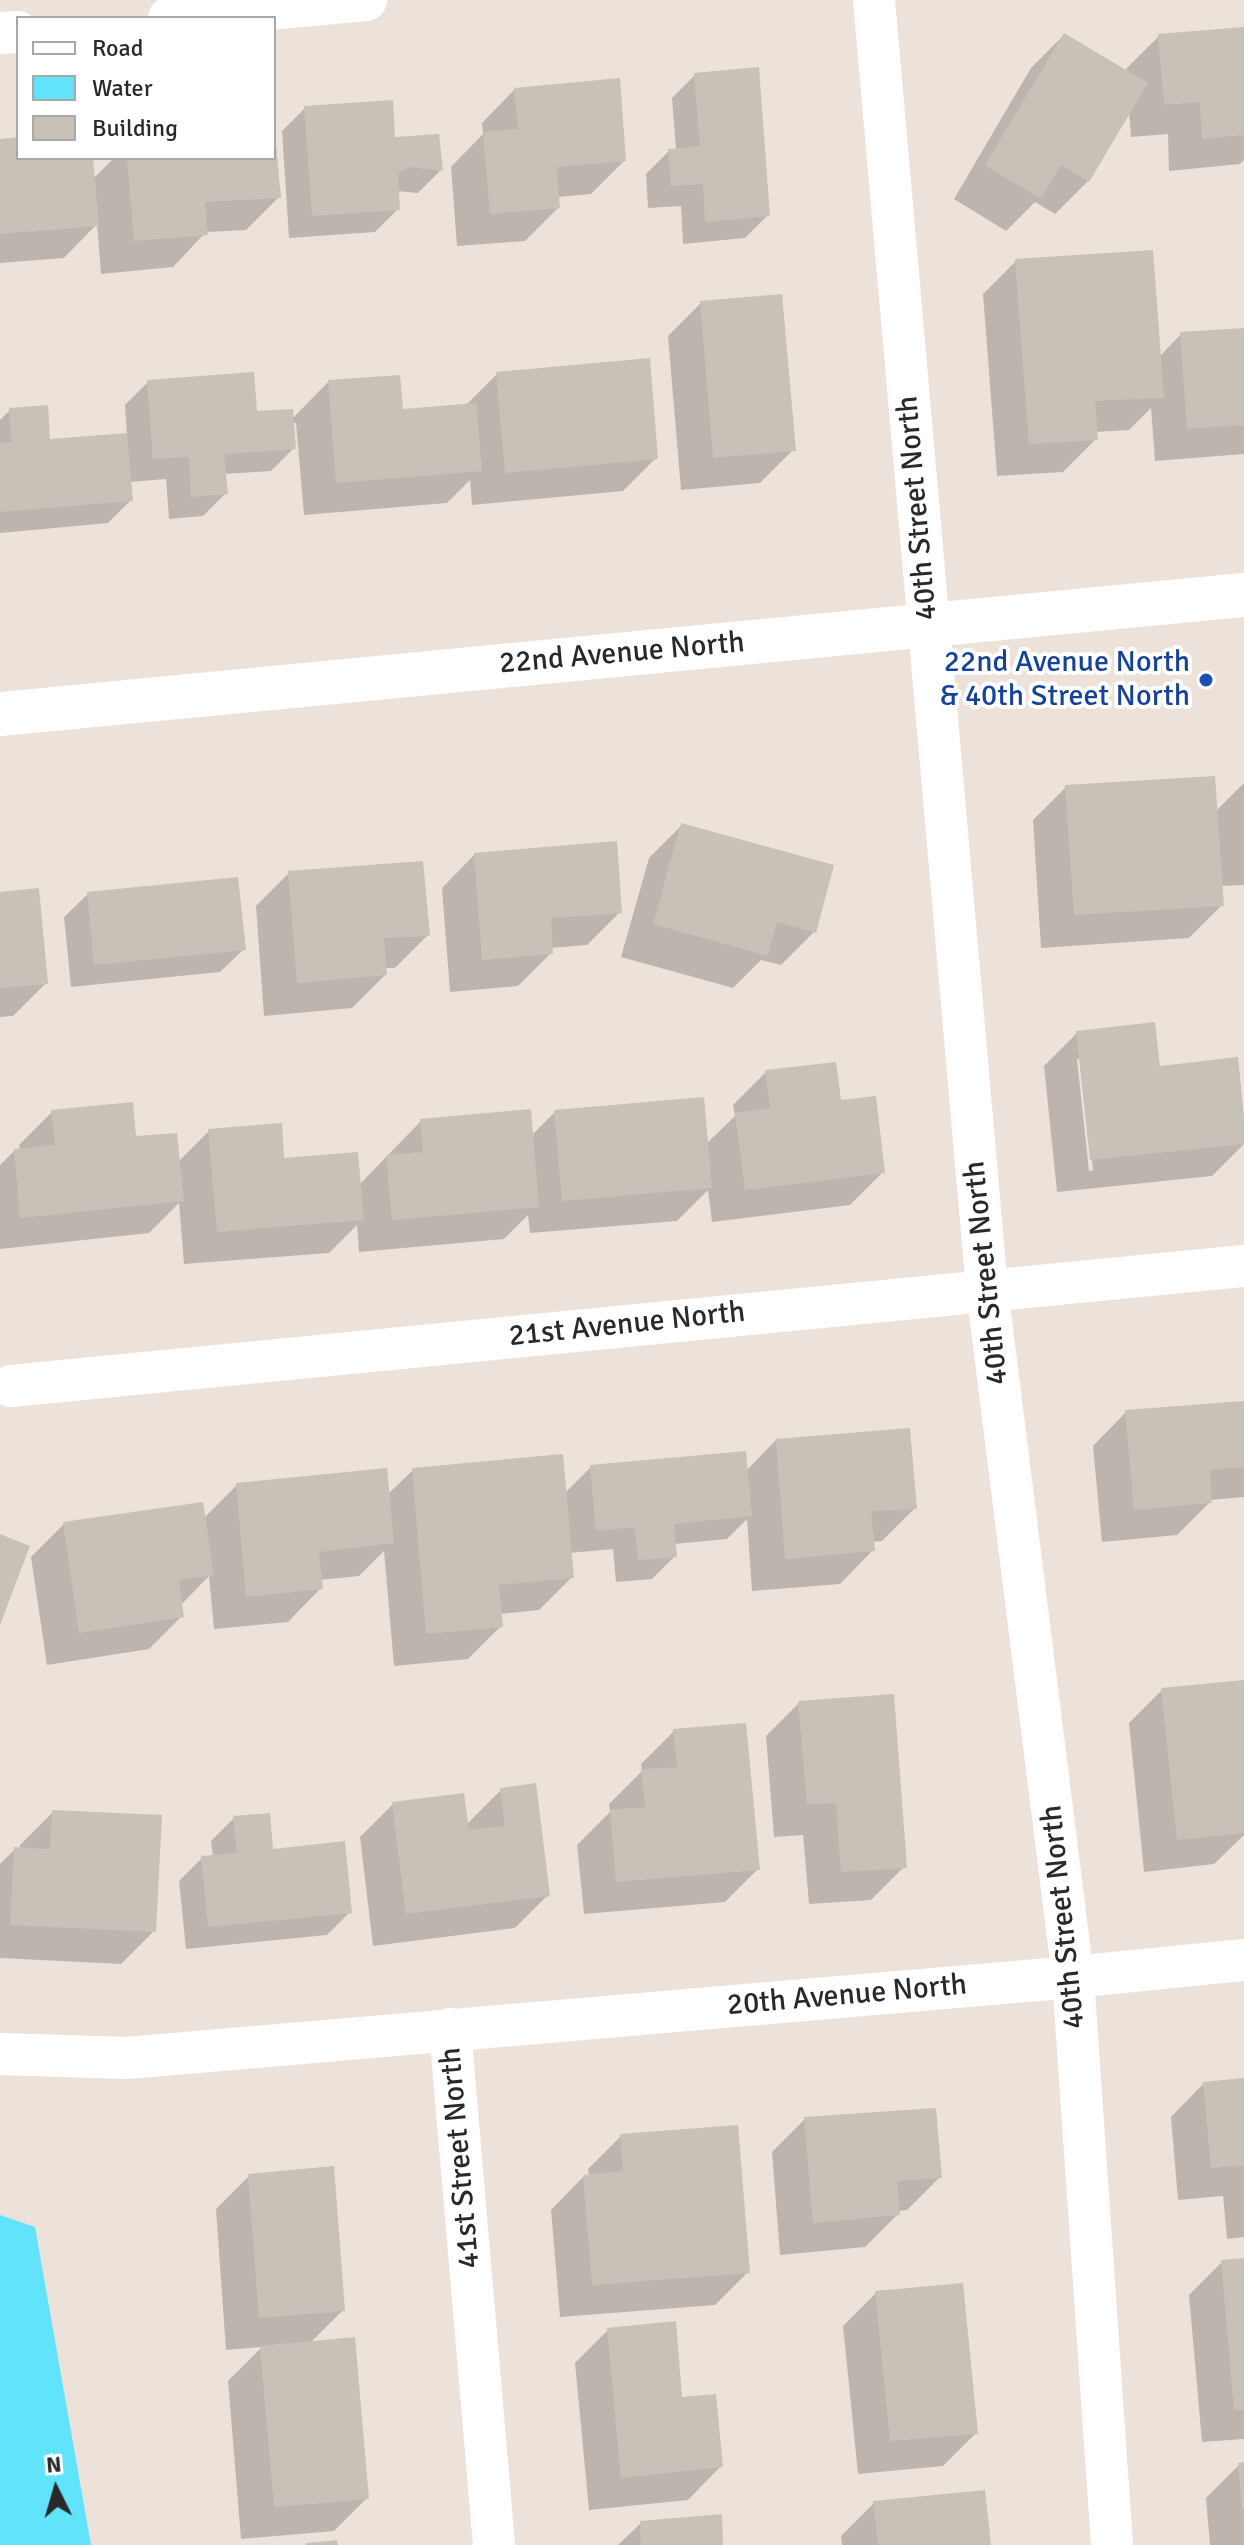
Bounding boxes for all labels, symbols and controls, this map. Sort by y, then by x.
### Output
legend [16,16,276,160]
text: Road [92,33,143,63]
text: Water [92,73,152,103]
text: Building [92,113,178,143]
street label: 40th Street North [890,394,946,622]
street label: 22nd Avenue North [498,625,746,683]
place label: 22nd Avenue North & 40th Street North [940,645,1190,716]
marker: 22nd Avenue North & 40th Street North [1197,671,1215,689]
street label: 40th Street North [957,1159,1017,1387]
street label: 21st Avenue North [507,1295,747,1355]
street label: 40th Street North [1034,1803,1094,2031]
street label: 20th Avenue North [726,1968,968,2024]
street label: 41st Street North [433,2046,489,2270]
north arrow [16,2449,96,2529]
text: N [45,2450,63,2479]

